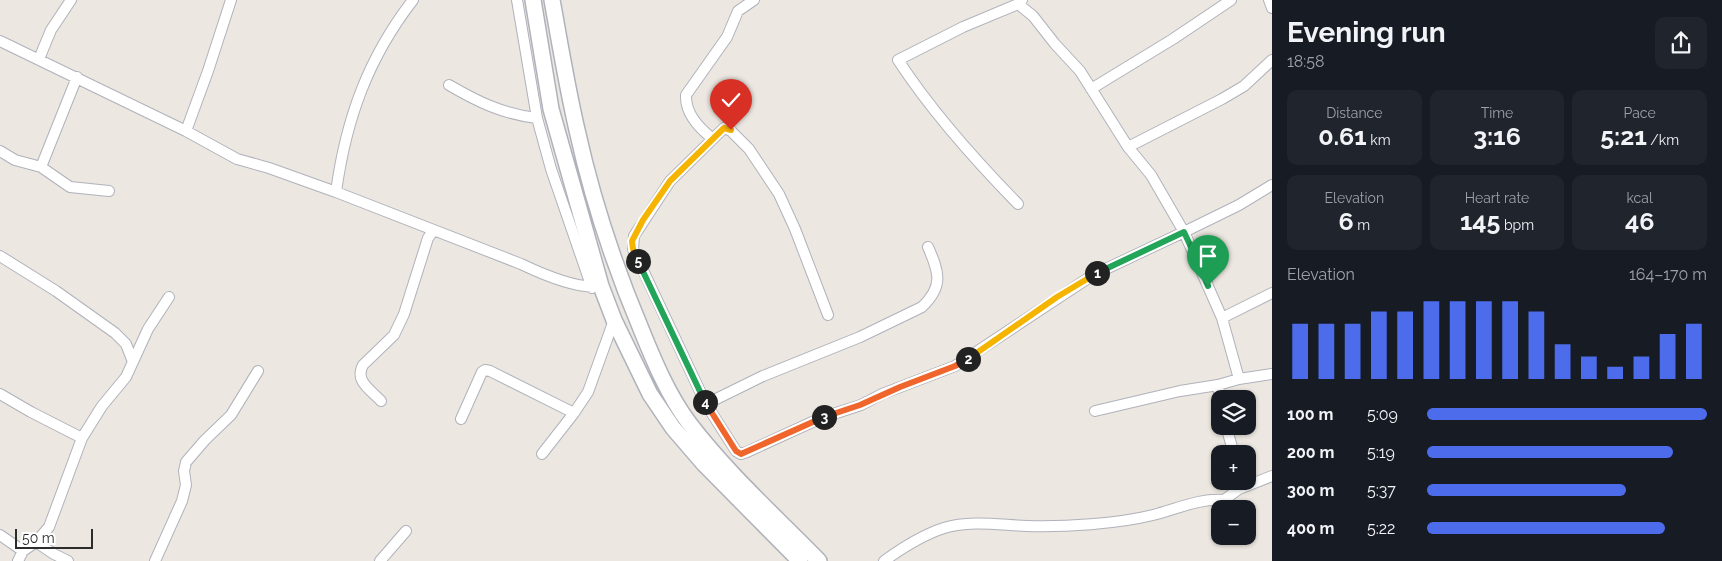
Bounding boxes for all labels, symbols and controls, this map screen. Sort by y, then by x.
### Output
text: Evening run [1287,16,1446,49]
button: share [1655,17,1707,69]
text: 18:58 [1287,52,1325,71]
pin [710,79,752,130]
icon: check [717,86,745,114]
text: Distance [1326,105,1382,121]
text: Time [1481,105,1513,121]
text: Pace [1624,105,1656,121]
text: 0.61 [1318,121,1367,151]
text: 3:16 [1473,121,1521,151]
text: 5:21 [1600,121,1647,151]
text: km [1367,132,1391,148]
text: /km [1647,132,1679,148]
text: Elevation [1325,190,1384,206]
text: Heart rate [1465,190,1529,206]
text: kcal [1627,190,1653,206]
text: 6 [1339,206,1354,236]
text: 145 [1460,206,1500,236]
text: 46 [1625,206,1654,236]
text: m [1354,217,1370,233]
text: bpm [1500,217,1534,233]
pin [1187,235,1229,286]
icon: arrive [1194,242,1222,270]
pin: 5 [626,248,650,274]
text: 5 [635,253,642,269]
pin: 1 [1084,260,1110,286]
text: 1 [1094,265,1101,281]
text: Elevation [1287,265,1355,284]
text: 164–170 m [1629,265,1707,284]
pin: 2 [956,346,980,372]
text: 2 [965,351,972,367]
pin: 4 [692,390,718,414]
map controls [1211,390,1256,545]
button: layers [1211,390,1256,435]
text: 4 [702,394,710,410]
pin: 3 [812,404,836,430]
text: 100 m [1287,405,1333,424]
text: 5:09 [1367,405,1398,424]
text: 3 [821,409,828,425]
text: 200 m [1287,443,1334,462]
text: 5:19 [1367,443,1395,462]
button: + [1211,445,1256,490]
text: 300 m [1287,481,1334,500]
text: 5:37 [1367,481,1396,500]
button: − [1211,500,1256,545]
text: 400 m [1287,519,1335,538]
text: 5:22 [1367,519,1395,538]
scale bar [15,526,92,549]
text: 50 m [22,530,55,546]

